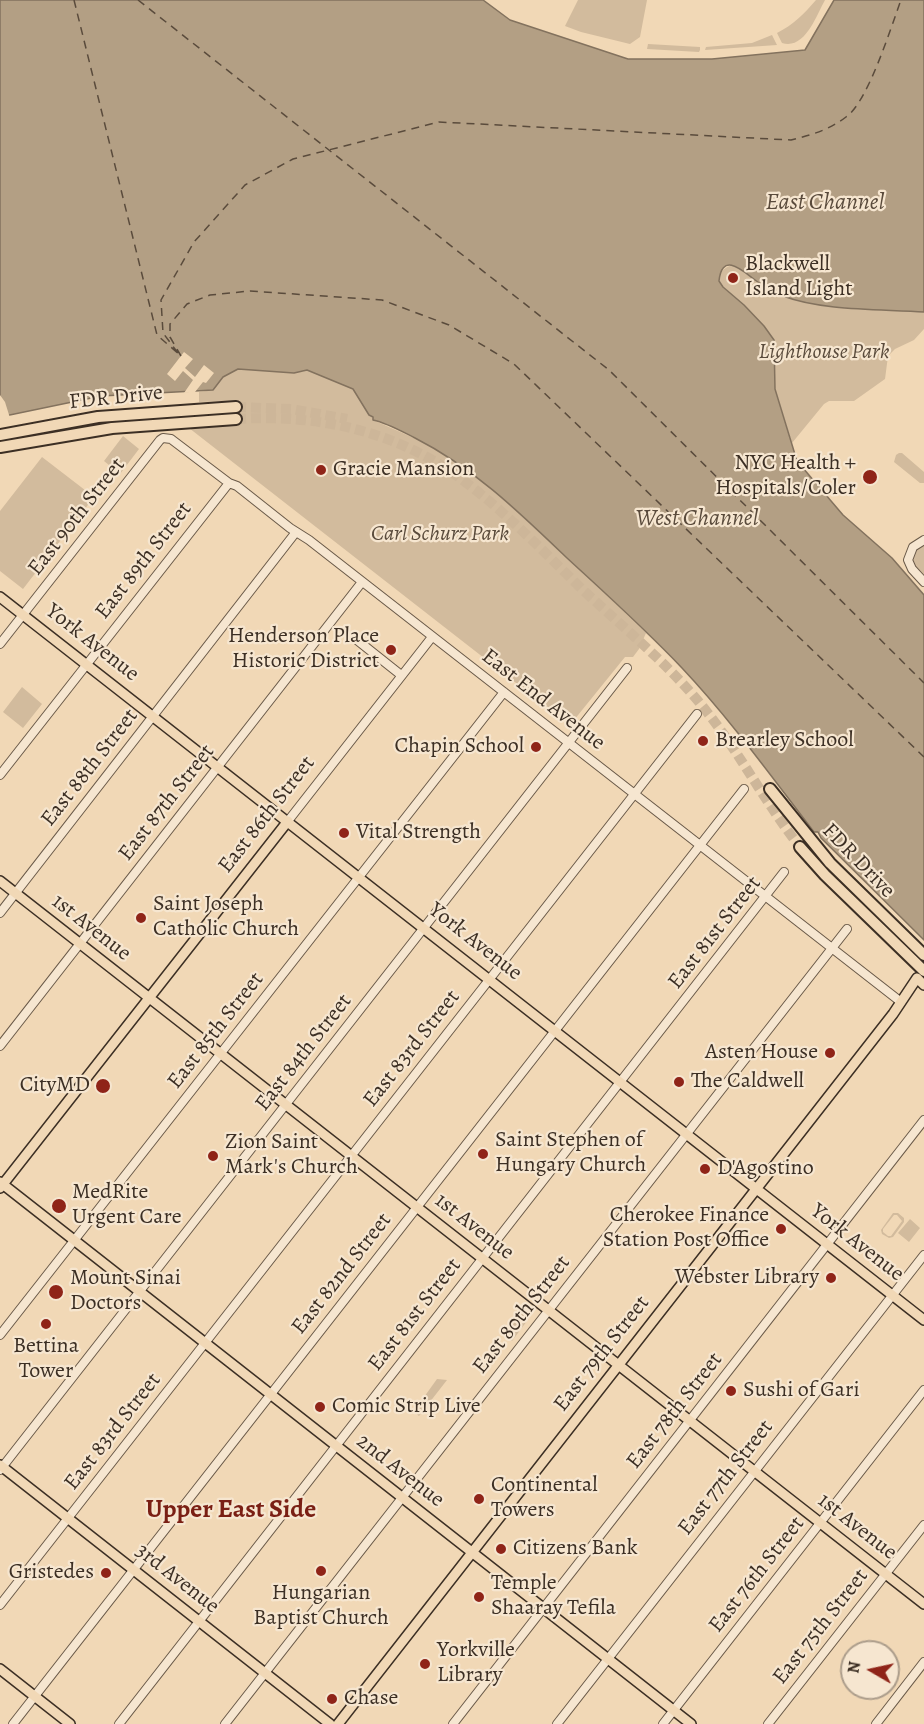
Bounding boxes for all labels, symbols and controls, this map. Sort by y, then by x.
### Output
water label: East Channel [766,189,884,217]
place label: Blackwell Island Light [745,252,853,304]
marker: Blackwell Island Light [726,271,740,285]
park label: Lighthouse Park [759,340,889,366]
street label: FDR Drive [68,380,164,416]
place label: NYC Health + Hospitals/Coler [715,451,856,502]
street label: East 90th Street [23,453,131,581]
place label: Gracie Mansion [333,457,474,483]
marker: Gracie Mansion [314,463,328,477]
marker: NYC Health + Hospitals/Coler [861,468,879,486]
street label: East 89th Street [90,497,198,625]
water label: West Channel [636,505,758,533]
park label: Carl Schurz Park [371,522,509,548]
street label: York Avenue [40,598,144,688]
place label: Henderson Place Historic District [228,624,379,676]
marker: Henderson Place Historic District [384,643,398,657]
street label: East End Avenue [476,644,610,756]
street label: East 88th Street [36,704,144,832]
place label: Brearley School [715,728,854,754]
place label: Chapin School [394,734,524,760]
marker: Brearley School [696,734,710,748]
street label: East 87th Street [113,739,221,867]
marker: Chapin School [529,740,543,754]
street label: East 86th Street [213,751,321,879]
street label: FDR Drive [816,818,900,904]
place label: Vital Strength [356,820,481,846]
marker: Vital Strength [337,826,351,840]
street label: East 81st Street [663,871,767,995]
street label: 1st Avenue [46,889,136,967]
place label: Saint Joseph Catholic Church [153,892,299,944]
street label: York Avenue [423,897,527,987]
marker: Saint Joseph Catholic Church [134,911,148,925]
street label: East 85th Street [162,967,270,1095]
street label: East 83rd Street [358,985,466,1113]
street label: East 84th Street [250,989,358,1117]
place label: Asten House [705,1040,818,1066]
marker: Asten House [823,1046,837,1060]
place label: The Caldwell [691,1069,804,1095]
place label: CityMD [20,1073,90,1099]
marker: The Caldwell [672,1075,686,1089]
marker: CityMD [94,1077,112,1095]
place label: Saint Stephen of Hungary Church [495,1128,646,1180]
place label: Zion Saint Mark's Church [225,1130,358,1182]
marker: Saint Stephen of Hungary Church [476,1147,490,1161]
marker: Zion Saint Mark's Church [206,1149,220,1163]
place label: D'Agostino [717,1156,814,1182]
marker: D'Agostino [698,1162,712,1176]
place label: MedRite Urgent Care [72,1180,182,1232]
street label: 1st Avenue [429,1188,519,1266]
marker: MedRite Urgent Care [50,1197,68,1215]
street label: York Avenue [805,1198,909,1288]
place label: Cherokee Finance Station Post Office [603,1203,769,1254]
street label: East 82nd Street [286,1208,398,1340]
marker: Cherokee Finance Station Post Office [774,1222,788,1236]
street label: East 80th Street [468,1250,576,1380]
street label: East 81st Street [363,1253,467,1377]
place label: Webster Library [675,1265,819,1291]
place label: Mount Sinai Doctors [70,1266,181,1318]
marker: Webster Library [824,1271,838,1285]
marker: Mount Sinai Doctors [47,1283,65,1301]
street label: East 79th Street [549,1291,655,1417]
marker: Bettina Tower [39,1317,53,1331]
place label: Bettina Tower [13,1334,79,1386]
street label: East 78th Street [621,1347,729,1475]
street label: East 83rd Street [59,1368,167,1496]
place label: Sushi of Gari [743,1378,860,1404]
marker: Sushi of Gari [724,1384,738,1398]
place label: Comic Strip Live [332,1394,481,1420]
marker: Comic Strip Live [313,1400,327,1414]
street label: East 77th Street [673,1415,779,1541]
street label: 2nd Avenue [351,1429,449,1513]
place label: Continental Towers [491,1473,598,1524]
street label: 1st Avenue [812,1488,902,1566]
marker: Continental Towers [472,1492,486,1506]
district label: Upper East Side [146,1495,316,1527]
street label: East 76th Street [703,1512,811,1638]
place label: Citizens Bank [513,1536,638,1562]
street label: 3rd Avenue [130,1538,224,1620]
marker: Citizens Bank [494,1542,508,1556]
place label: Gristedes [9,1560,94,1586]
marker: Hungarian Baptist Church [314,1564,328,1578]
street label: East 75th Street [768,1564,874,1690]
marker: Gristedes [99,1566,113,1580]
place label: Temple Shaaray Tefila [491,1571,616,1622]
place label: Hungarian Baptist Church [253,1581,389,1633]
marker: Temple Shaaray Tefila [472,1590,486,1604]
place label: Yorkville Library [437,1638,515,1690]
north arrow [840,1640,900,1700]
marker: Yorkville Library [418,1657,432,1671]
text: N [842,1660,866,1675]
place label: Chase [344,1686,398,1712]
marker: Chase [325,1692,339,1706]

